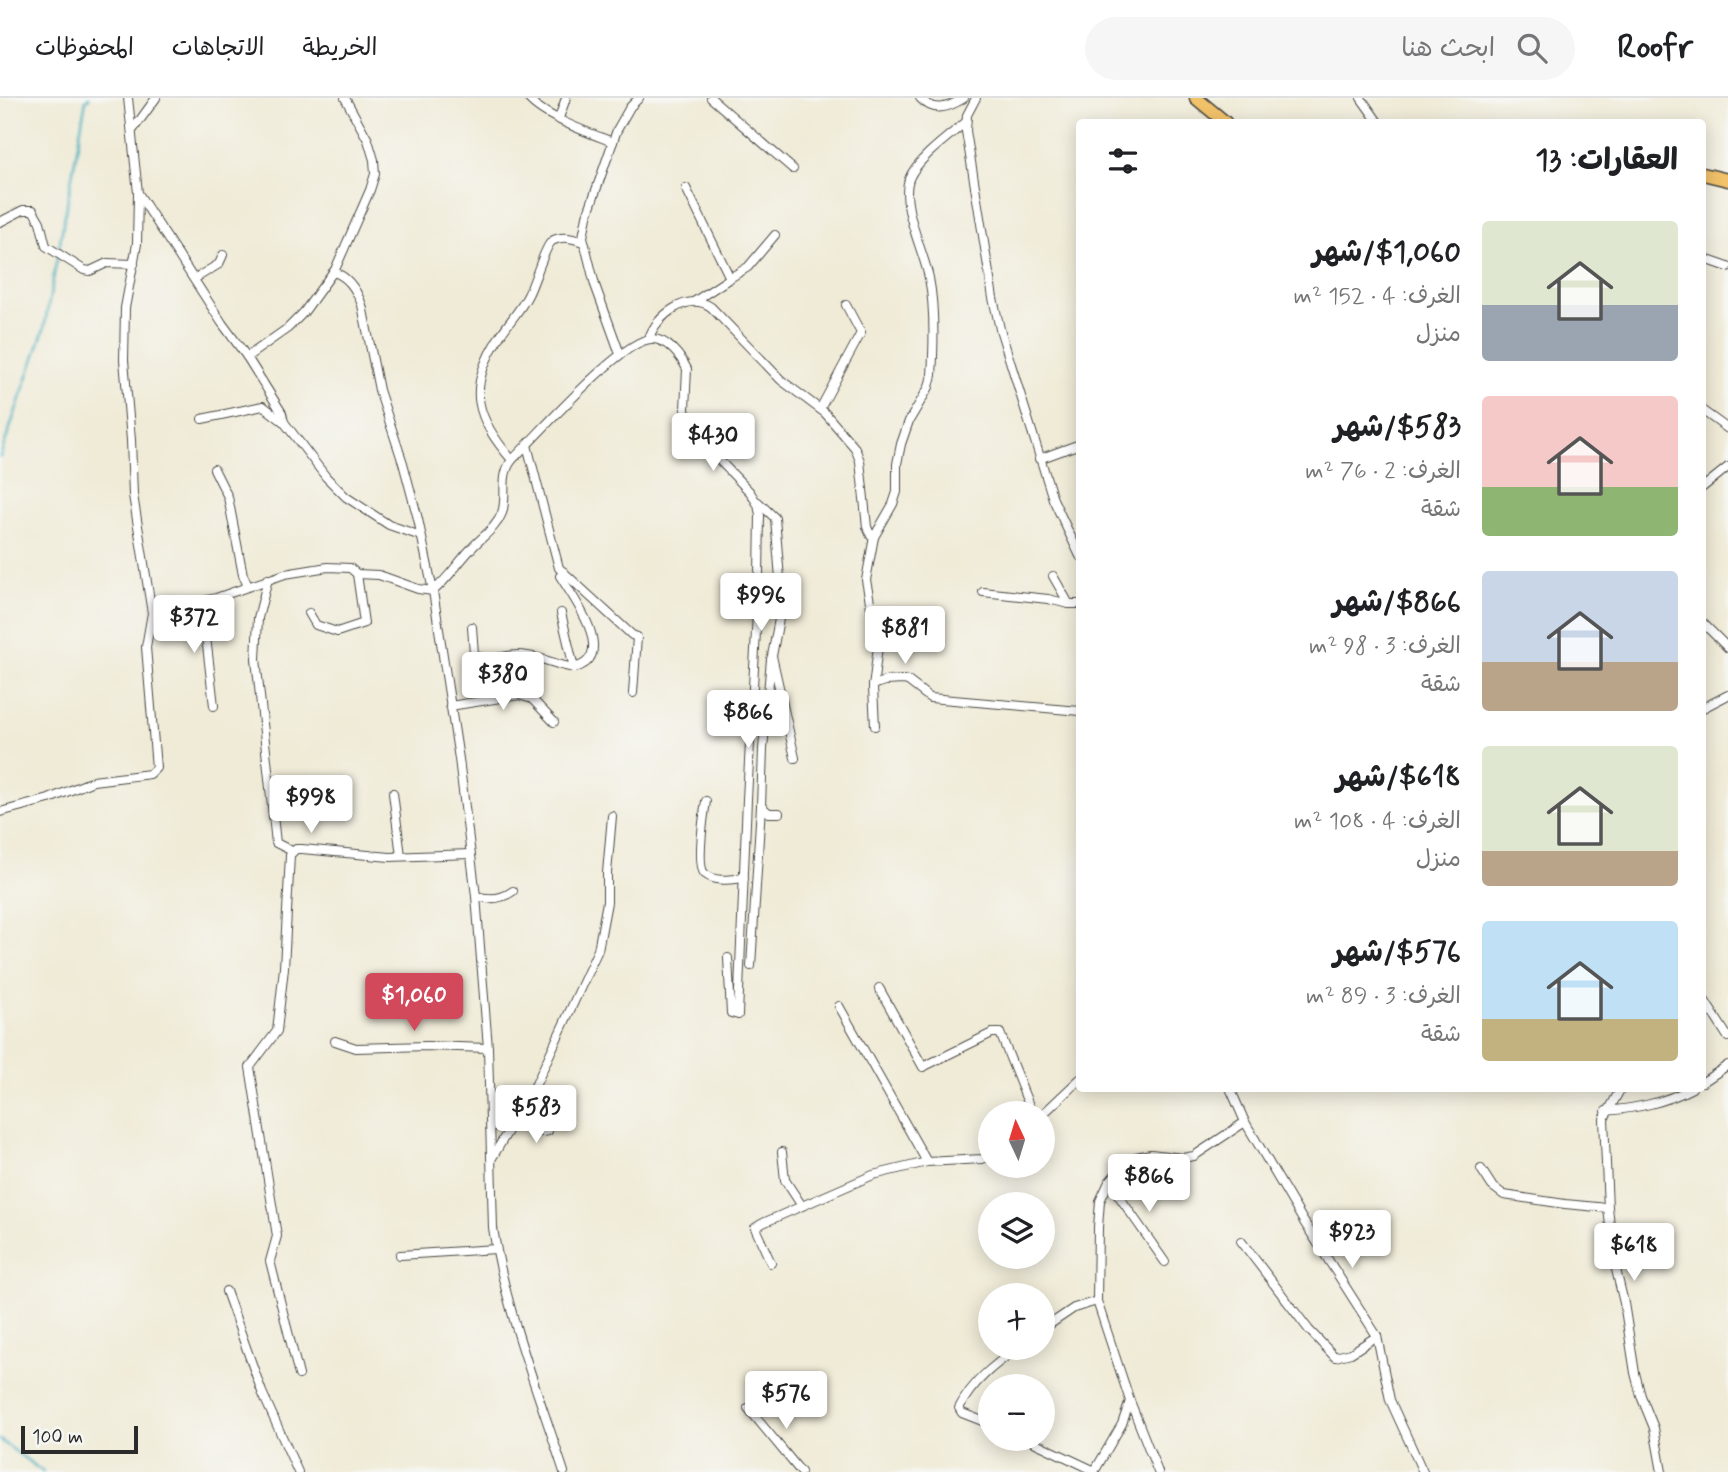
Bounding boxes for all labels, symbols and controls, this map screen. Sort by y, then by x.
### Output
search box [1085,17,1575,80]
text: Roofr [1617,26,1693,70]
icon: search [1513,29,1551,67]
text: ابحث هنا [1401,32,1495,66]
text: المحفوظات [35,33,134,64]
text: الاتجاهات [172,33,265,64]
text: الخريطة [303,33,377,64]
text: العقارات: 13 [1535,141,1678,180]
icon: filters [1104,142,1142,180]
text: $1,060/شهر [1312,233,1461,272]
icon: home [1538,249,1622,333]
text: الغرف: 4 · 152 m² [1294,282,1461,312]
text: منزل [1416,320,1461,350]
text: $583/شهر [1334,408,1461,447]
pin: $430 [672,414,754,473]
text: $430 [688,421,738,451]
icon: home [1538,424,1622,508]
text: الغرف: 2 · 76 m² [1305,457,1461,487]
text: شقة [1421,495,1461,525]
pin: $996 [720,574,802,633]
text: $996 [736,581,786,611]
text: $866/شهر [1333,583,1461,622]
pin: $372 [153,596,235,655]
icon: home [1538,599,1622,683]
text: $372 [169,603,219,633]
pin: $881 [864,606,946,666]
text: $881 [881,614,929,644]
text: الغرف: 3 · 98 m² [1309,632,1461,662]
pin: $380 [462,652,544,712]
text: $380 [478,660,528,690]
text: شقة [1421,670,1461,700]
pin: $866 [707,690,789,750]
text: $866 [723,698,773,728]
text: $618/شهر [1336,758,1461,797]
icon: home [1538,774,1622,858]
pin: $998 [270,776,352,835]
text: $998 [286,783,336,813]
text: الغرف: 4 · 108 m² [1294,807,1461,837]
text: منزل [1416,845,1461,875]
text: $576/شهر [1333,933,1461,972]
icon: home [1538,949,1622,1033]
pin: $1,060 [357,974,471,1033]
text: $1,060 [381,981,447,1011]
text: الغرف: 3 · 89 m² [1306,982,1461,1012]
text: شقة [1421,1020,1461,1050]
pin: $583 [495,1086,577,1145]
text: $583 [511,1093,561,1123]
north arrow [978,1101,1055,1178]
map controls [978,1101,1055,1451]
pin: $866 [1108,1154,1190,1214]
text: $866 [1124,1162,1174,1192]
button: layers [978,1192,1055,1269]
pin: $923 [1311,1210,1393,1270]
text: $923 [1329,1218,1375,1248]
pin: $618 [1593,1224,1675,1283]
text: $618 [1610,1231,1658,1261]
button: + [978,1283,1055,1360]
pin: $576 [745,1372,827,1431]
button: − [978,1374,1055,1451]
text: $576 [761,1379,811,1409]
scale bar [21,1423,138,1455]
text: 100 m [32,1425,83,1450]

